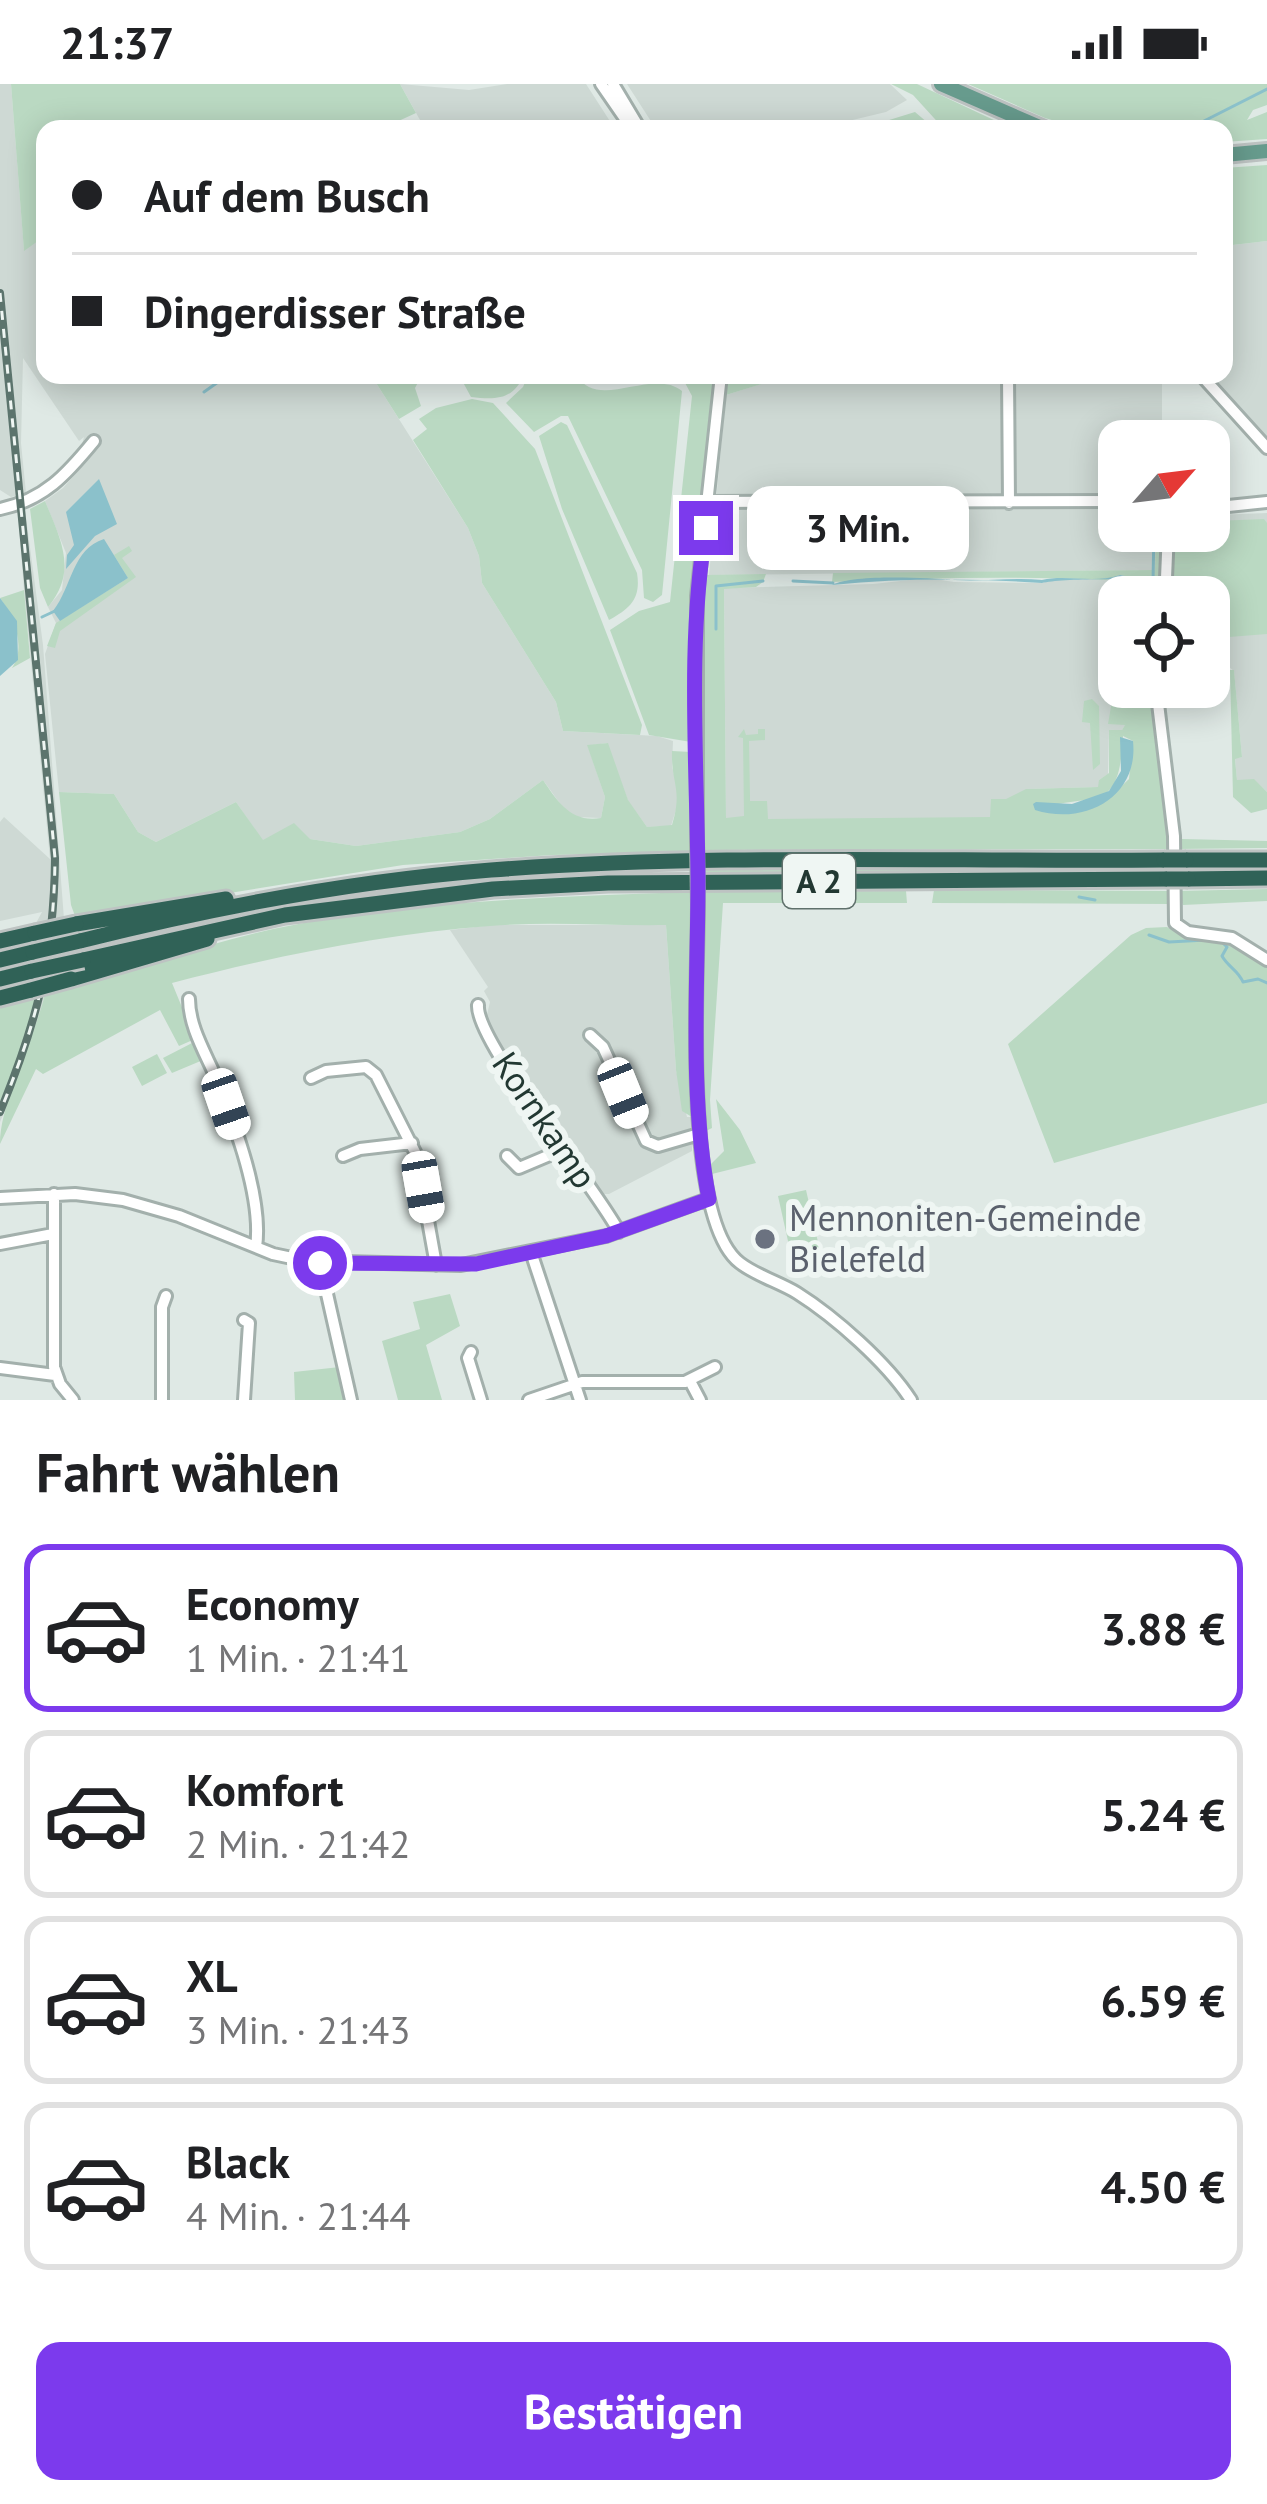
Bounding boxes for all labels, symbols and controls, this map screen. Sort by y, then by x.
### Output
text: 21:37 [60,13,174,71]
text: Auf dem Busch [144,166,430,224]
text: Dingerdisser Straße [144,282,526,340]
north arrow [1098,420,1230,552]
map controls [1098,420,1230,708]
callout: 3 Min. [748,486,970,570]
route end [679,501,733,555]
text: 3 Min. [806,502,910,553]
button: locate [1098,576,1230,708]
road number: A 2 [783,854,855,908]
street label: Kornkamp [483,1042,608,1197]
car [593,1053,653,1133]
car [197,1064,255,1144]
car [399,1148,447,1226]
place label: Mennoniten-Gemeinde Bielefeld [789,1194,1141,1282]
marker: Mennoniten-Gemeinde Bielefeld [752,1226,778,1252]
route start [293,1236,347,1290]
text: Fahrt wählen [36,1437,340,1507]
icon: car [42,1574,150,1682]
text: Economy [186,1574,359,1632]
text: 3.88 € [1100,1599,1225,1657]
text: 1 Min. · 21:41 [186,1632,410,1683]
icon: car [42,1760,150,1868]
text: Komfort [186,1760,343,1818]
text: 5.24 € [1100,1785,1225,1843]
text: 2 Min. · 21:42 [186,1818,410,1869]
icon: car [42,1946,150,2054]
text: XL [186,1946,238,2004]
text: 6.59 € [1100,1971,1225,2029]
text: 3 Min. · 21:43 [186,2004,410,2055]
icon: car [42,2132,150,2240]
text: Black [186,2132,290,2190]
text: 4.50 € [1100,2157,1225,2215]
text: 4 Min. · 21:44 [186,2190,410,2241]
button: Bestätigen [36,2342,1231,2480]

